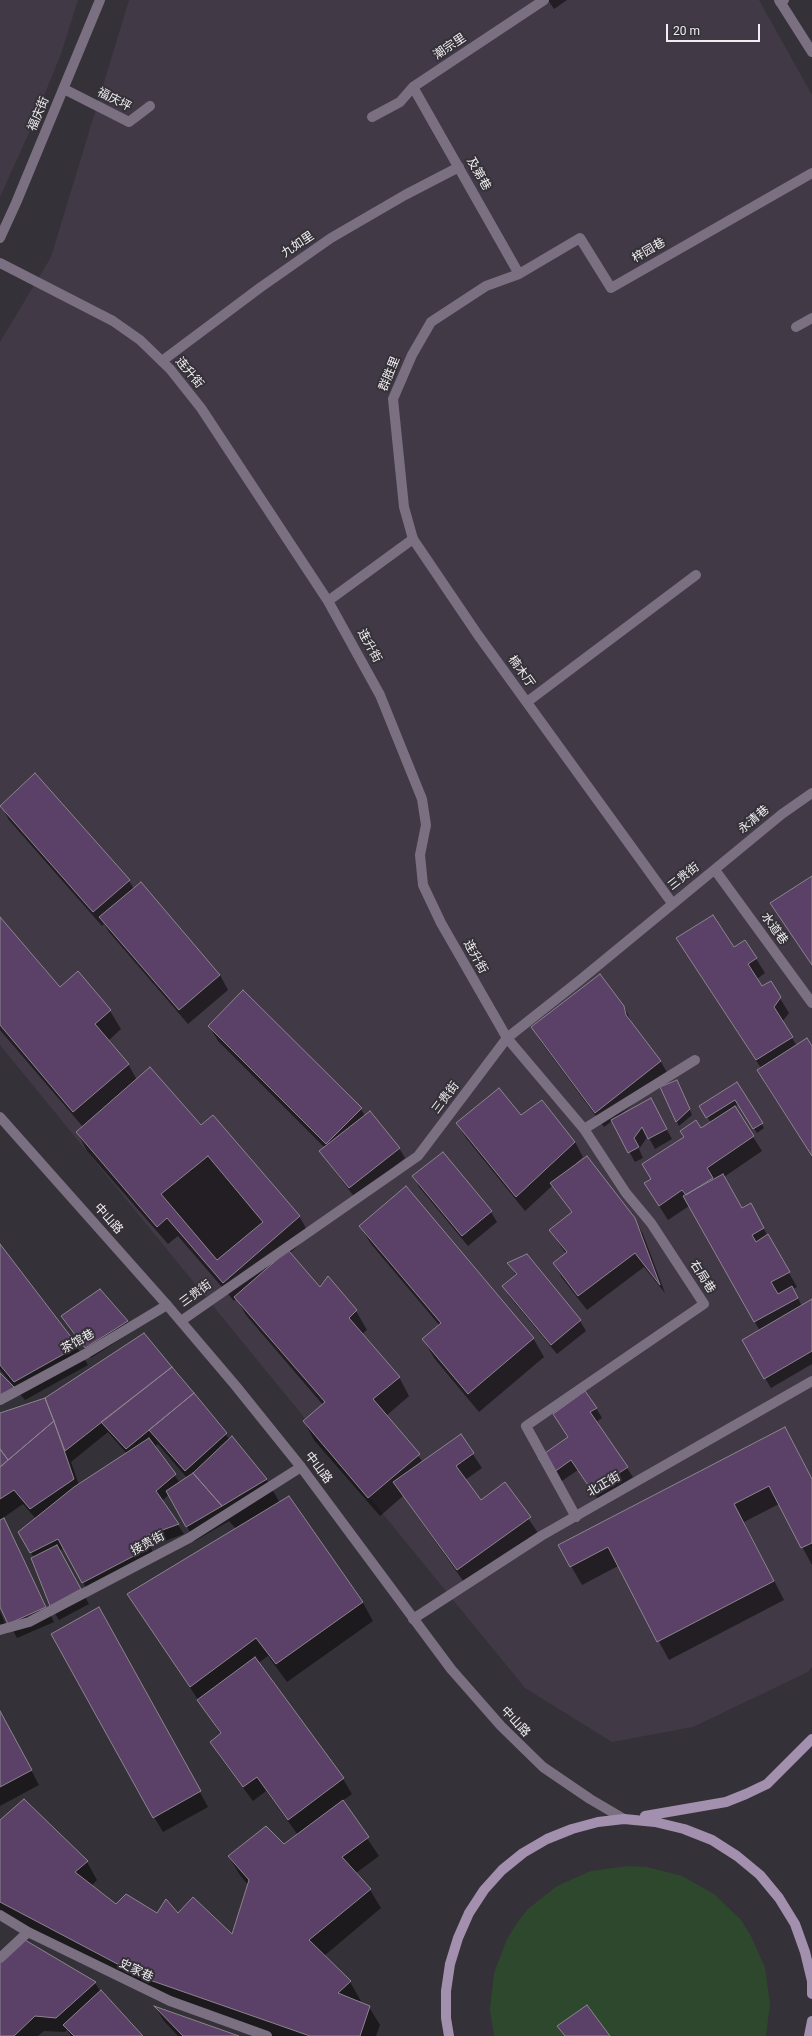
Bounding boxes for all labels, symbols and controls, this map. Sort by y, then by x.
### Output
scale bar [668,16,762,42]
text: 20 m [673,24,700,38]
street label: 潮宗里 [431,31,469,63]
street label: 福庆坪 [95,85,133,115]
street label: 福庆街 [25,95,53,133]
street label: 及第巷 [463,155,493,193]
street label: 九如里 [279,229,317,261]
street label: 梓园巷 [630,236,668,266]
street label: 连升街 [172,355,206,391]
street label: 群胜里 [377,355,403,393]
street label: 连升街 [354,627,384,665]
street label: 楠木厅 [505,653,537,691]
street label: 永清巷 [736,803,772,837]
street label: 三贵街 [665,860,703,894]
street label: 水道巷 [758,910,790,948]
street label: 连升街 [460,938,490,976]
street label: 三贵街 [429,1079,463,1117]
street label: 中山路 [91,1201,125,1237]
street label: 右局巷 [686,1258,718,1296]
street label: 三贵街 [177,1278,215,1310]
street label: 茶馆巷 [59,1327,97,1357]
street label: 中山路 [301,1449,335,1487]
street label: 北正街 [585,1470,623,1500]
street label: 接贵街 [129,1529,167,1559]
street label: 中山路 [497,1704,533,1740]
street label: 史家巷 [117,1957,155,1985]

